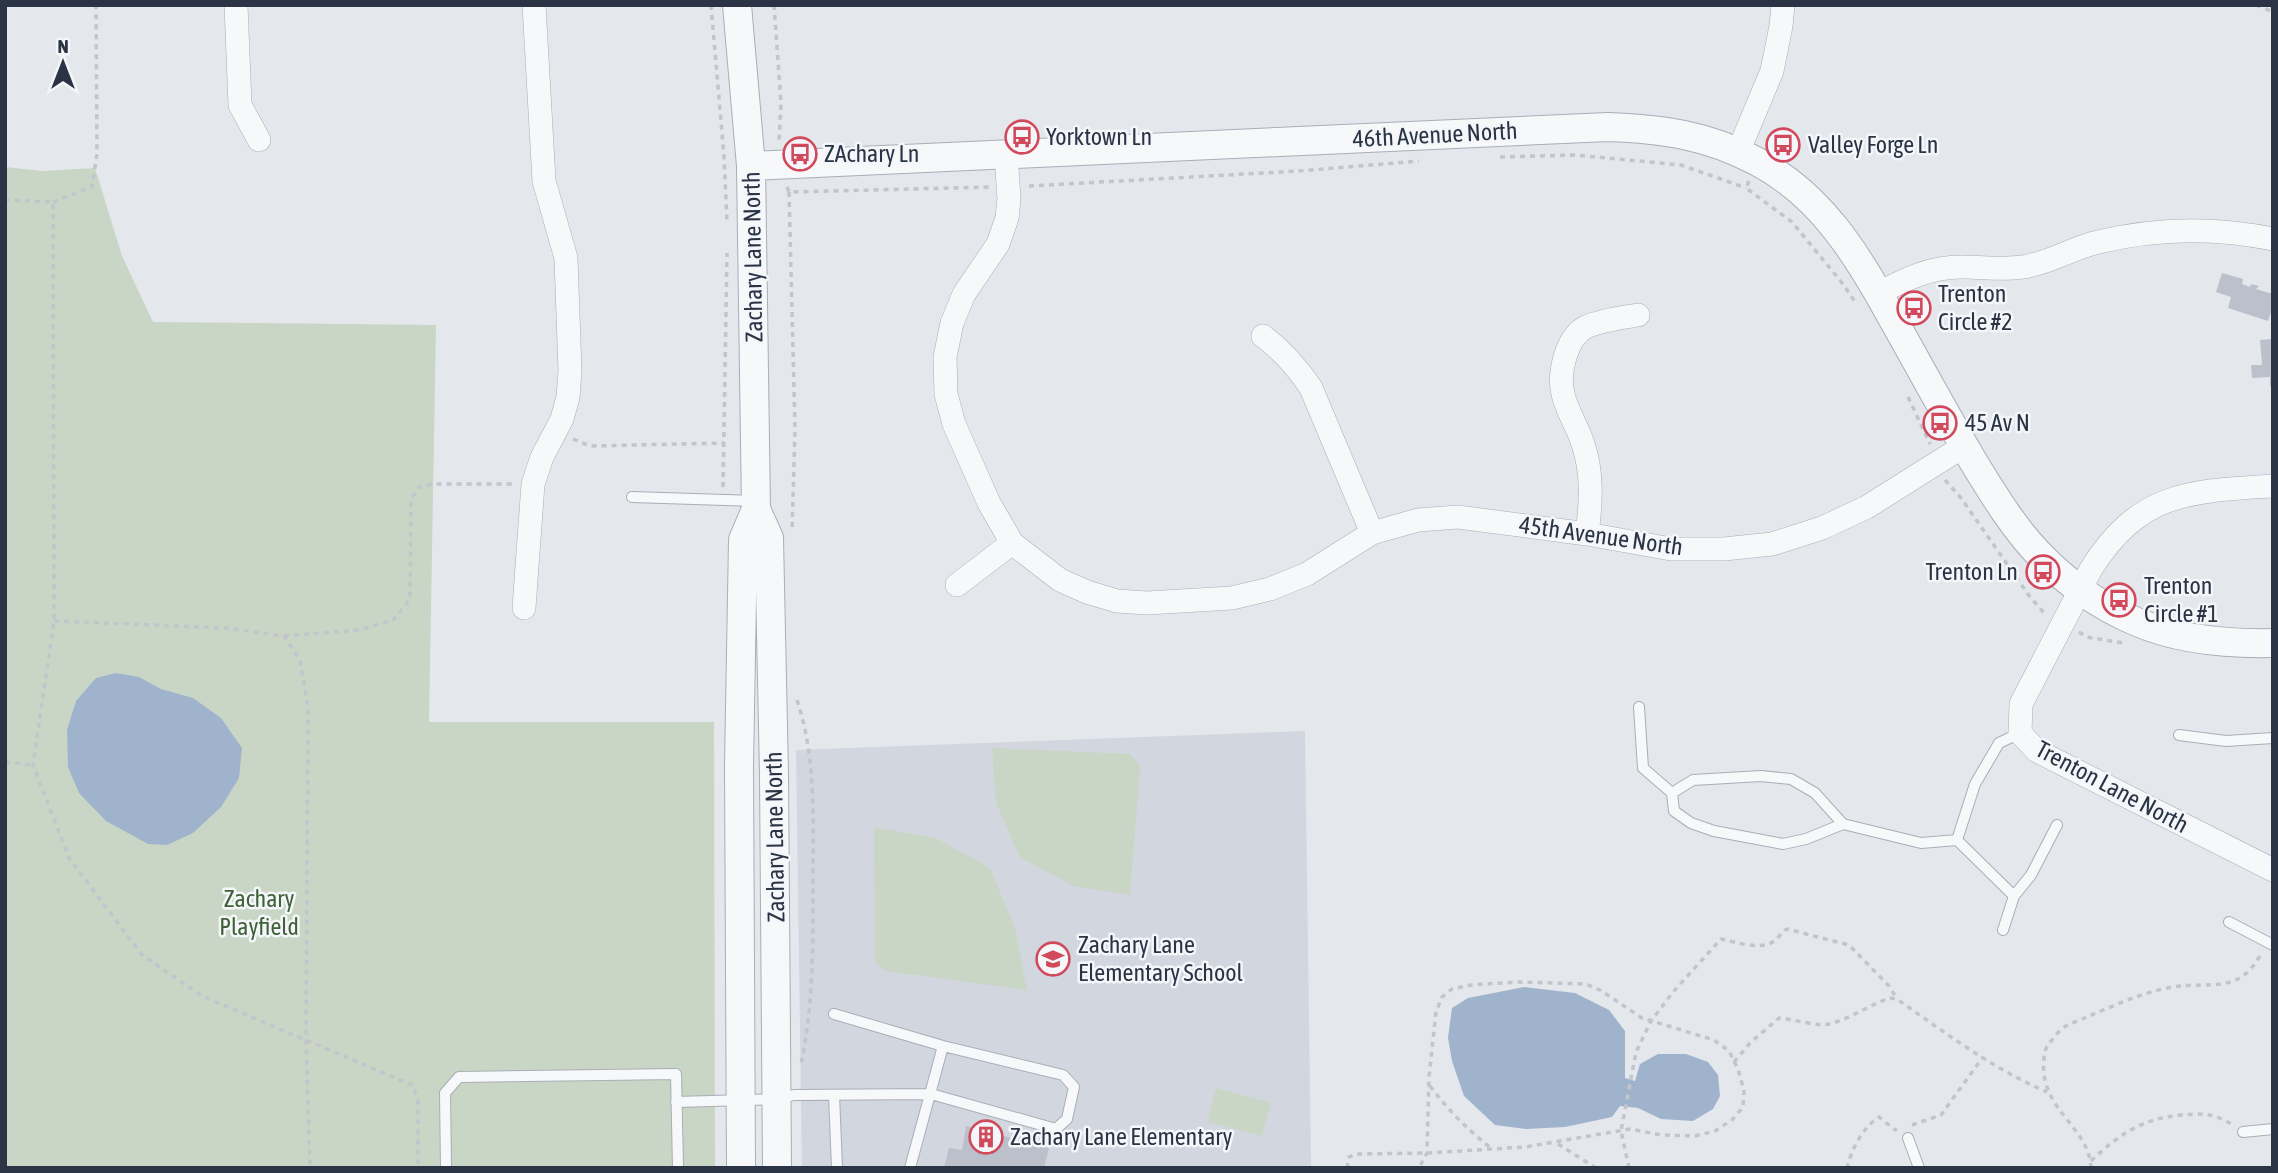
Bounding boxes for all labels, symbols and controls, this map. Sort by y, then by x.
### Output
north arrow [28,28,98,98]
text: N [57,35,69,57]
street label: 46th Avenue North [1352,117,1518,152]
bus stop icon: Yorktown Ln [1003,118,1041,156]
place label: Yorktown Ln [1046,123,1152,150]
bus stop icon: Valley Forge Ln [1764,126,1802,164]
place label: Valley Forge Ln [1808,131,1938,158]
bus stop icon: ZAchary Ln [781,135,819,173]
place label: ZAchary Ln [824,140,919,167]
street label: Zachary Lane North [738,171,767,343]
place label: Trenton Circle #2 [1938,280,2012,335]
bus stop icon: Trenton Circle #2 [1895,289,1933,327]
bus stop icon: 45 Av N [1921,404,1959,442]
place label: 45 Av N [1965,409,2030,436]
street label: 45th Avenue North [1518,511,1685,560]
bus stop icon: Trenton Ln [2024,553,2062,591]
place label: Trenton Ln [1925,558,2018,585]
place label: Trenton Circle #1 [2144,572,2218,627]
bus stop icon: Trenton Circle #1 [2100,581,2138,619]
street label: Trenton Lane North [2031,735,2193,838]
street label: Zachary Lane North [760,751,789,923]
park label: Zachary Playfield [219,885,299,940]
place label: Zachary Lane Elementary School [1078,931,1244,986]
school or university icon: Zachary Lane Elementary School [1034,940,1072,978]
building icon: Zachary Lane Elementary [967,1118,1005,1156]
place label: Zachary Lane Elementary [1010,1123,1232,1150]

